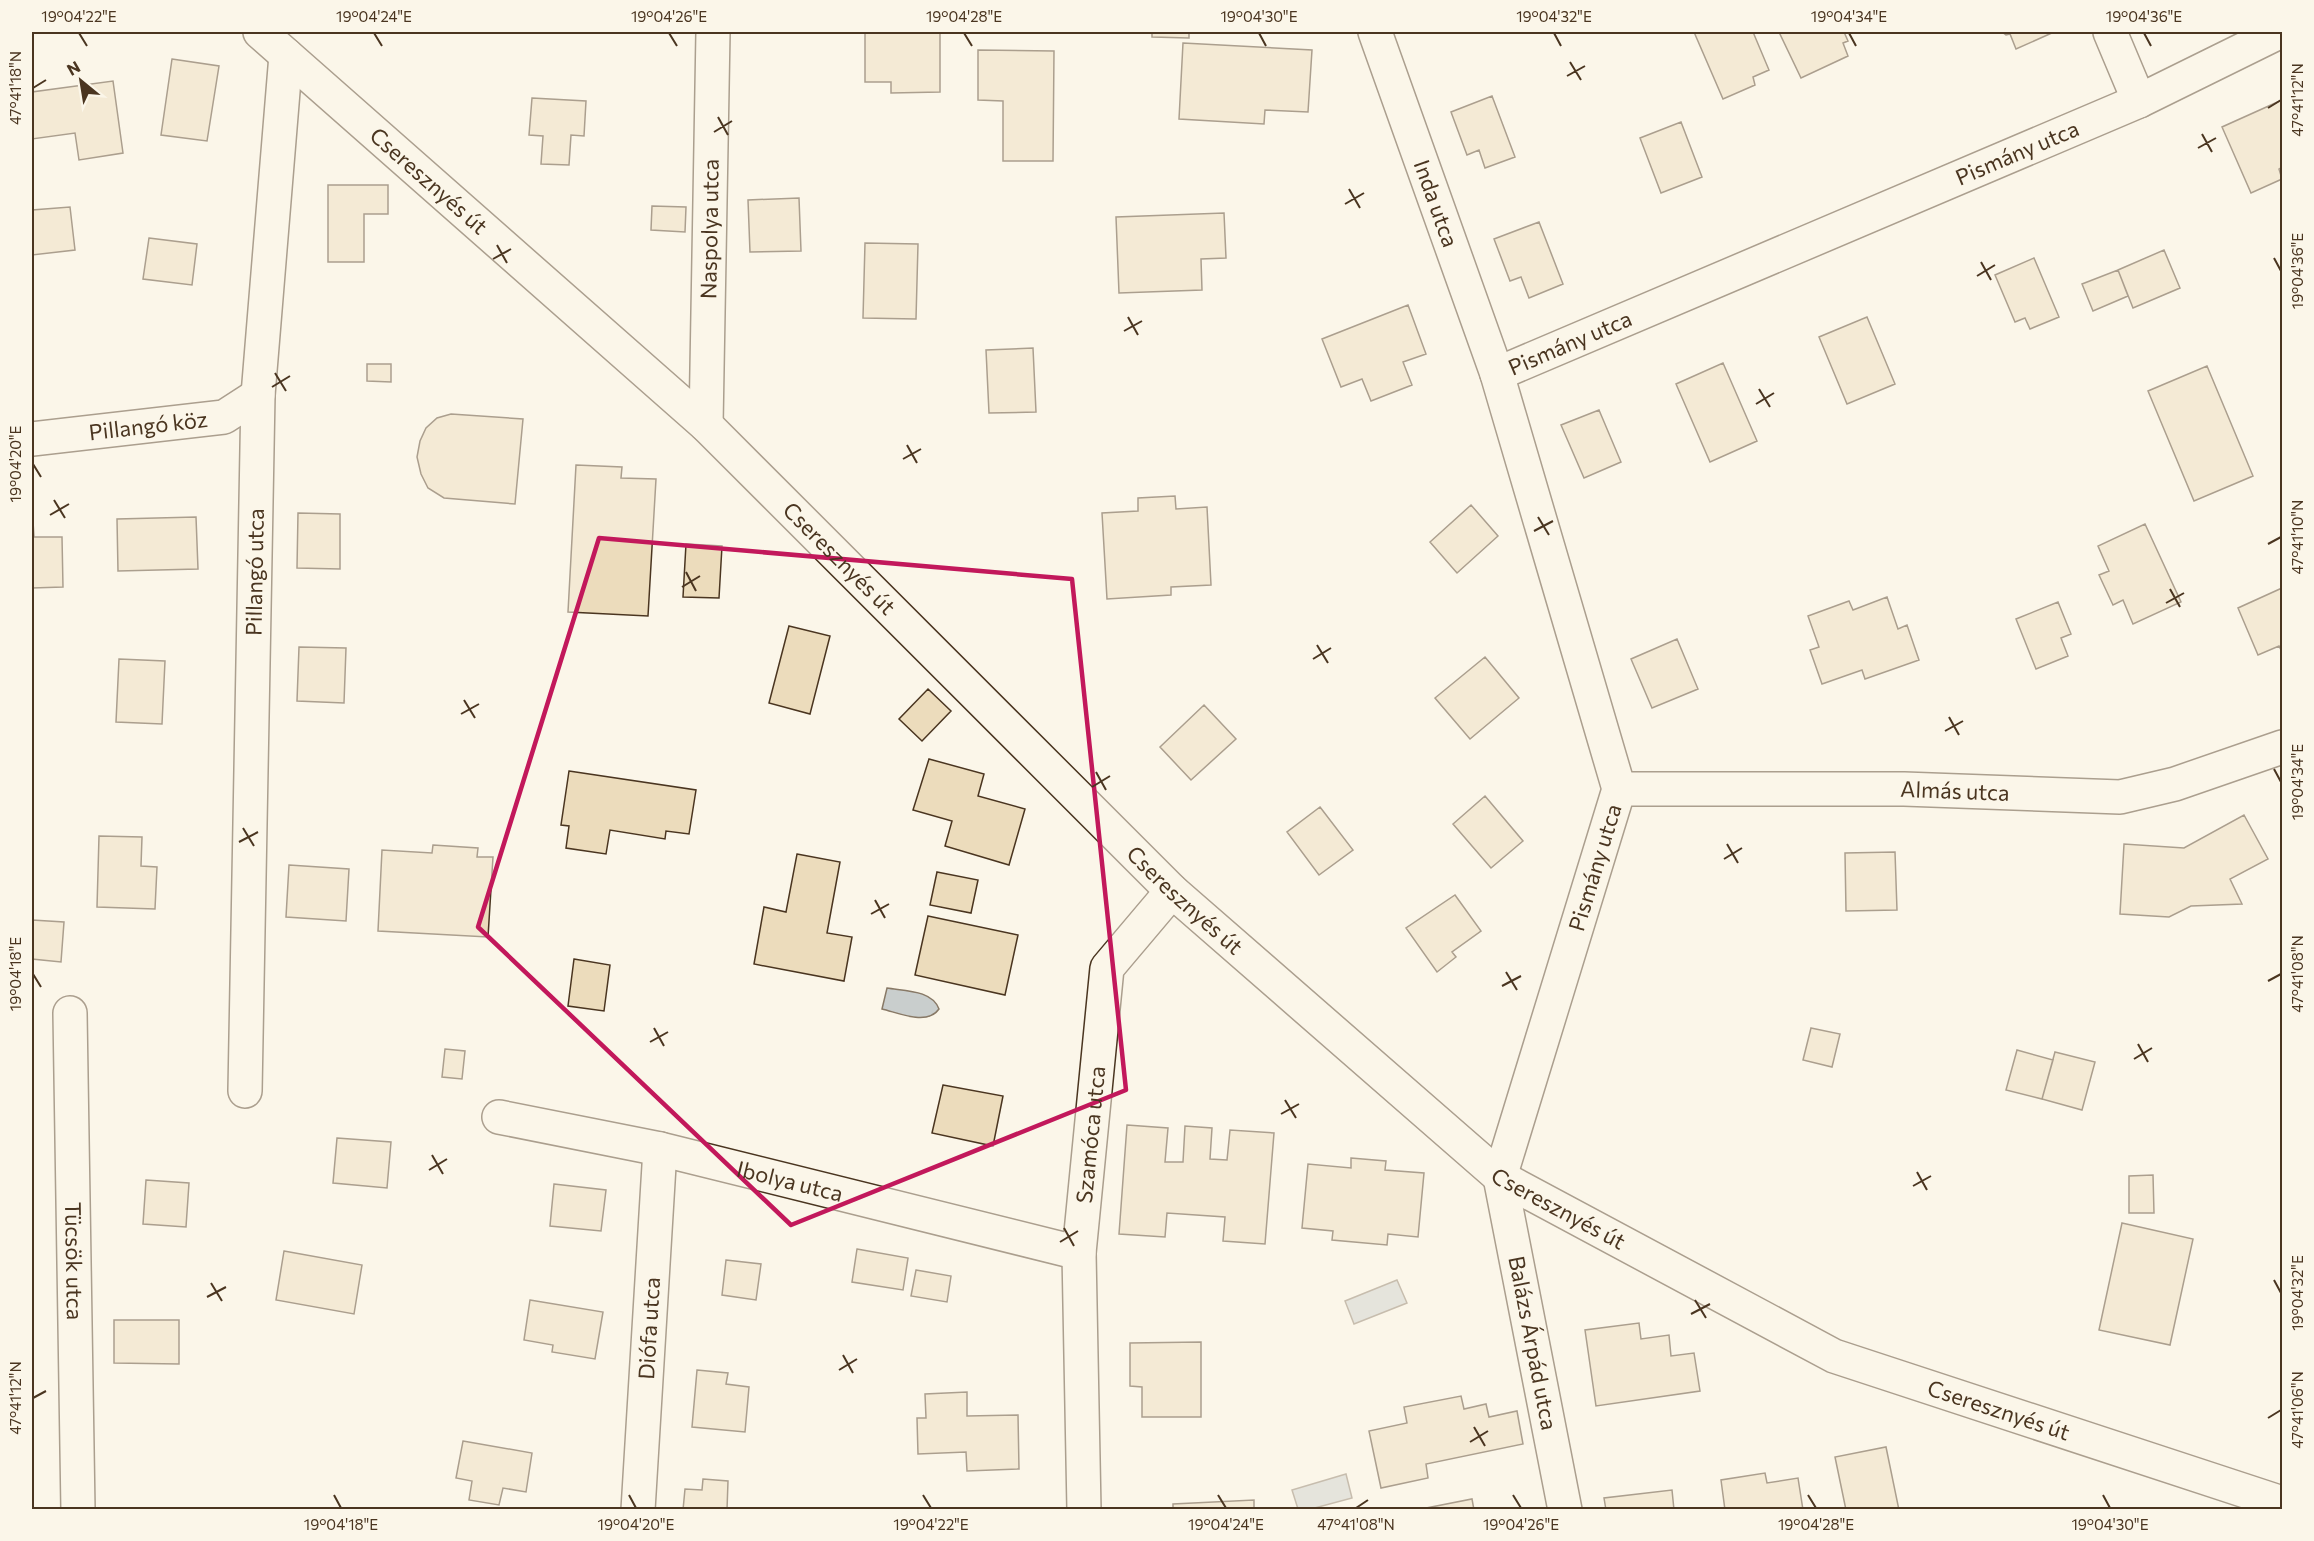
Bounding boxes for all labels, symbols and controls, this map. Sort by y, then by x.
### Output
text: 19°04'22"E [41,7,117,25]
text: 19°04'24"E [336,7,412,25]
text: 19°04'26"E [631,7,707,25]
text: 19°04'28"E [926,7,1002,25]
text: 19°04'30"E [1220,7,1298,25]
text: 19°04'32"E [1516,7,1592,25]
text: 19°04'34"E [1811,7,1887,25]
text: 19°04'36"E [2106,7,2182,25]
text: 47°41'18"N [6,51,24,125]
north arrow [51,51,111,111]
text: N [63,56,83,79]
text: 47°41'12"N [2288,63,2306,137]
street label: Pismány utca [1951,114,2083,191]
street label: Cseresznyés út [365,121,494,240]
street label: Inda utca [1409,156,1465,251]
street label: Naspolya utca [694,159,724,299]
text: 19°04'36"E [2288,233,2306,309]
street label: Pismány utca [1504,304,1636,381]
street label: Pillangó köz [87,405,209,445]
text: 19°04'20"E [6,425,24,502]
street label: Cseresznyés út [778,496,902,620]
text: 47°41'10"N [2288,500,2306,574]
street label: Pillangó utca [240,508,269,636]
text: 19°04'34"E [2288,744,2306,820]
street label: Almás utca [1900,775,2010,806]
street label: Pismány utca [1562,800,1627,934]
street label: Cseresznyés út [1121,840,1249,960]
text: 47°41'08"N [2288,935,2306,1013]
text: 19°04'18"E [6,937,24,1011]
street label: Szamóca utca [1070,1065,1110,1205]
street label: Ibolya utca [734,1155,846,1207]
street label: Cseresznyés út [1486,1161,1630,1255]
street label: Tücsök utca [60,1202,89,1320]
street label: Balázs Árpád utca [1503,1254,1564,1432]
text: 19°04'32"E [2288,1255,2306,1331]
street label: Diófa utca [632,1276,665,1380]
text: 47°41'12"N [6,1361,24,1435]
text: 47°41'06"N [2288,1371,2306,1449]
street label: Cseresznyés út [1924,1374,2074,1446]
text: 19°04'18"E [304,1515,378,1533]
text: 19°04'20"E [598,1515,675,1533]
text: 19°04'22"E [893,1515,969,1533]
text: 19°04'24"E [1188,1515,1264,1533]
text: 47°41'08"N [1317,1515,1395,1533]
text: 19°04'26"E [1483,1515,1559,1533]
text: 19°04'28"E [1778,1515,1854,1533]
text: 19°04'30"E [2071,1515,2149,1533]

